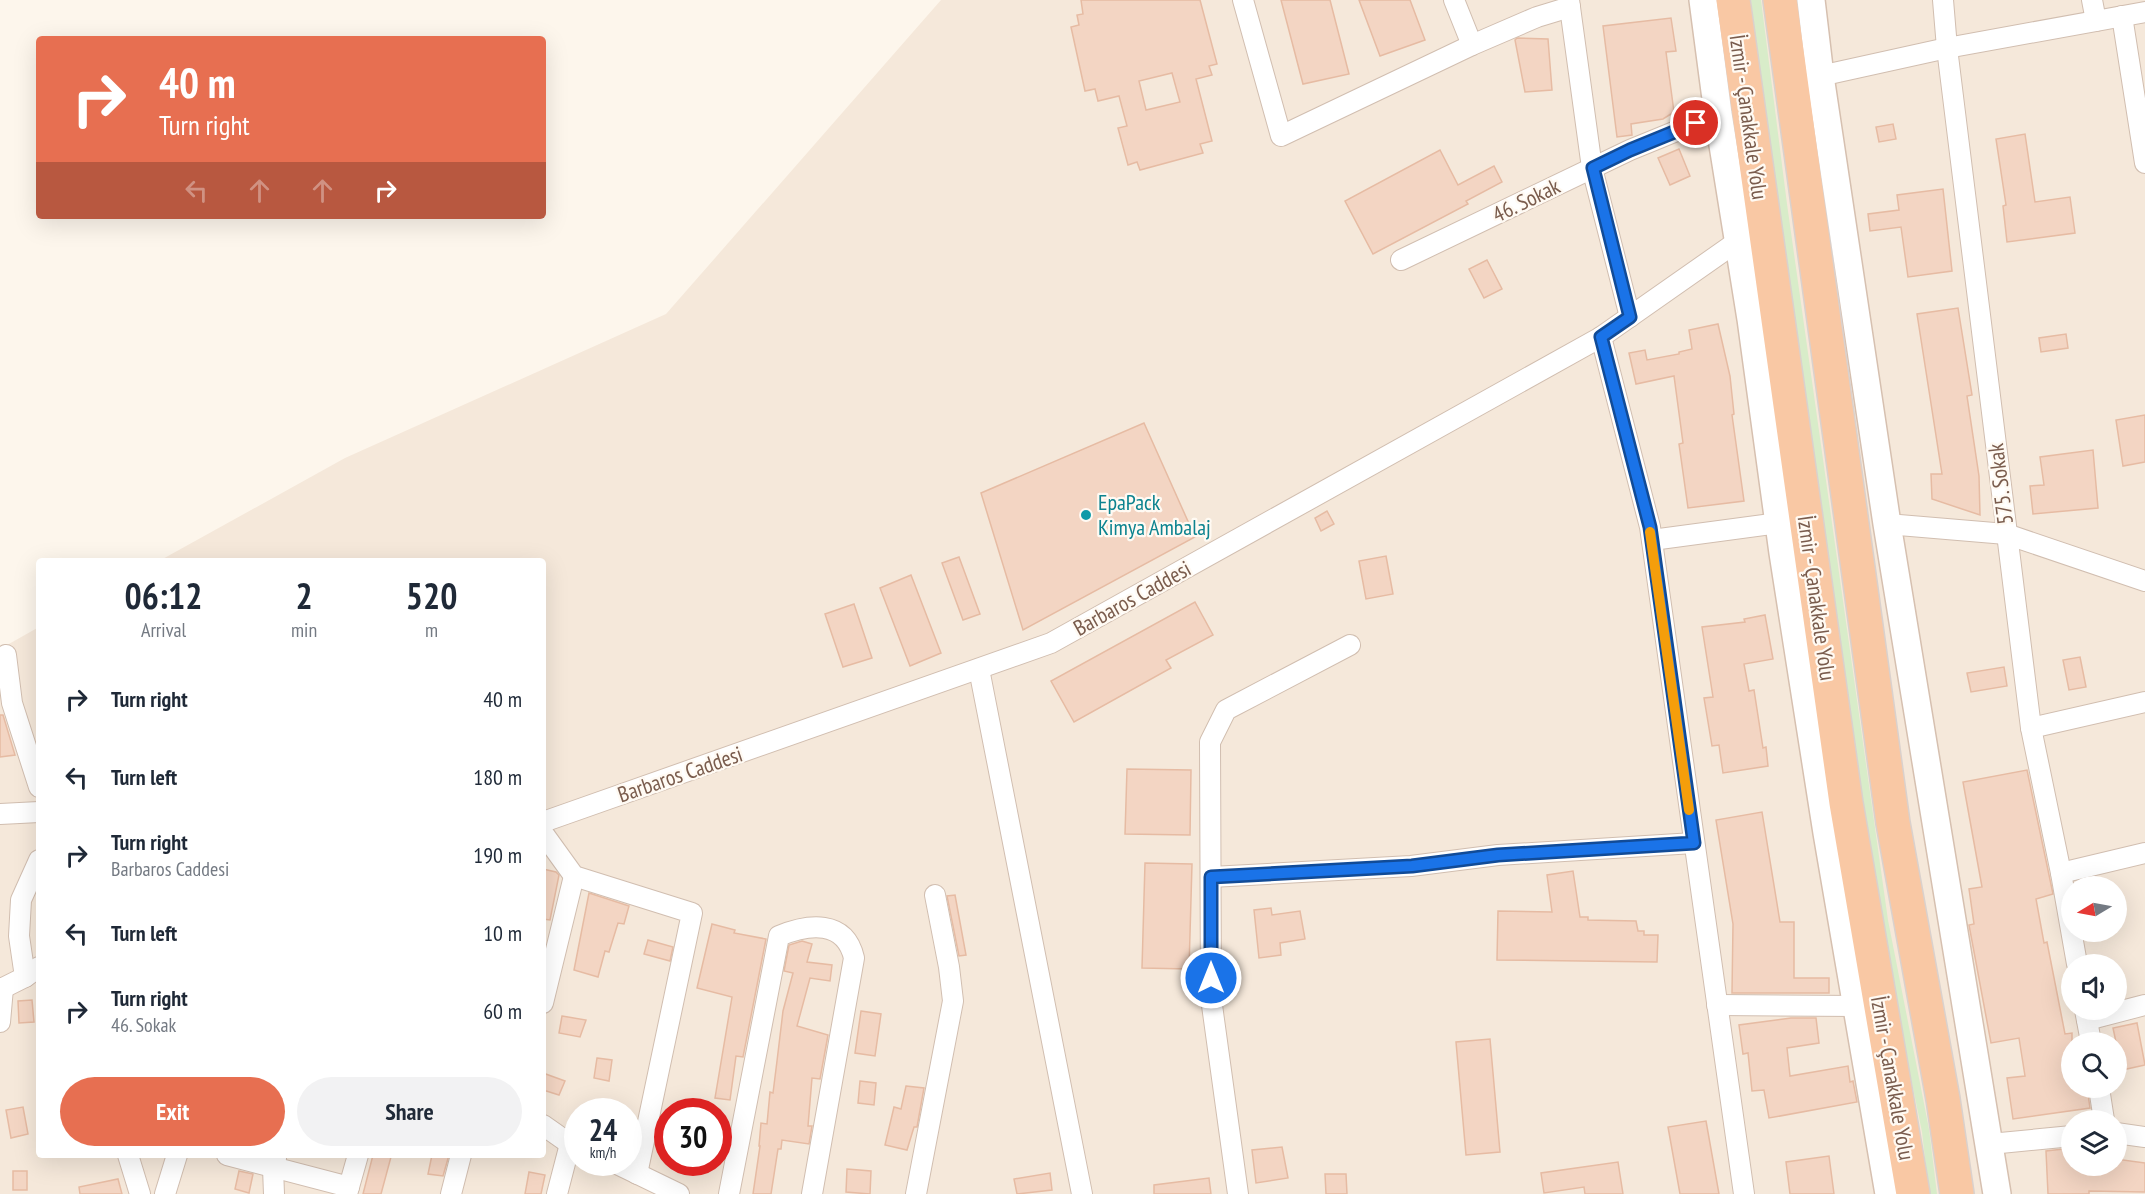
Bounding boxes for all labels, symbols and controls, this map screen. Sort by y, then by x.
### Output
street label: İzmir - Çanakkale Yolu [1724,33,1774,201]
text: 40 m [159,55,236,110]
icon: right [60,60,138,138]
pin [1670,97,1721,148]
icon: arrive [1679,106,1712,139]
text: Turn right [159,108,250,142]
street label: 46. Sokak [1488,171,1565,228]
icon: left [180,174,213,207]
icon: ahead [243,174,276,207]
icon: ahead [306,174,339,207]
icon: right [369,174,402,207]
street label: 575. Sokak [1981,441,2019,526]
place label: EpaPack Kimya Ambalaj [1098,488,1211,541]
marker: EpaPack Kimya Ambalaj [1079,508,1093,522]
street label: İzmir - Çanakkale Yolu [1792,514,1842,682]
street label: Barbaros Caddesi [1068,554,1196,642]
text: 06:12 [125,572,202,619]
text: 2 [295,572,313,619]
text: 520 [406,572,457,619]
text: Arrival [141,617,186,643]
text: min [291,617,317,643]
text: m [425,617,438,643]
icon: right [60,683,93,716]
text: Turn right [111,685,188,713]
text: 40 m [483,685,522,713]
street label: Barbaros Caddesi [614,740,746,808]
icon: left [60,761,93,794]
text: Turn left [111,763,177,791]
text: 180 m [473,763,522,791]
text: Turn right [111,828,188,856]
icon: right [60,839,93,872]
text: 190 m [473,841,522,869]
text: Barbaros Caddesi [111,856,229,882]
north arrow [2061,876,2127,942]
map controls [2061,876,2127,1176]
icon: left [60,917,93,950]
text: Turn left [111,919,177,947]
text: 10 m [483,919,522,947]
position arrow [1179,946,1243,1010]
button: sound [2061,954,2127,1020]
text: Turn right [111,984,188,1012]
street label: İzmir - Çanakkale Yolu [1865,994,1921,1162]
icon: right [60,995,93,1028]
text: 60 m [483,997,522,1025]
text: 46. Sokak [111,1012,176,1038]
button: search [2061,1032,2127,1098]
button: Exit [60,1077,285,1146]
button: Share [297,1077,522,1146]
speed limit sign: 30 [654,1098,732,1176]
text: 24 [589,1110,617,1149]
button: layers [2061,1110,2127,1176]
text: km/h [590,1143,616,1162]

